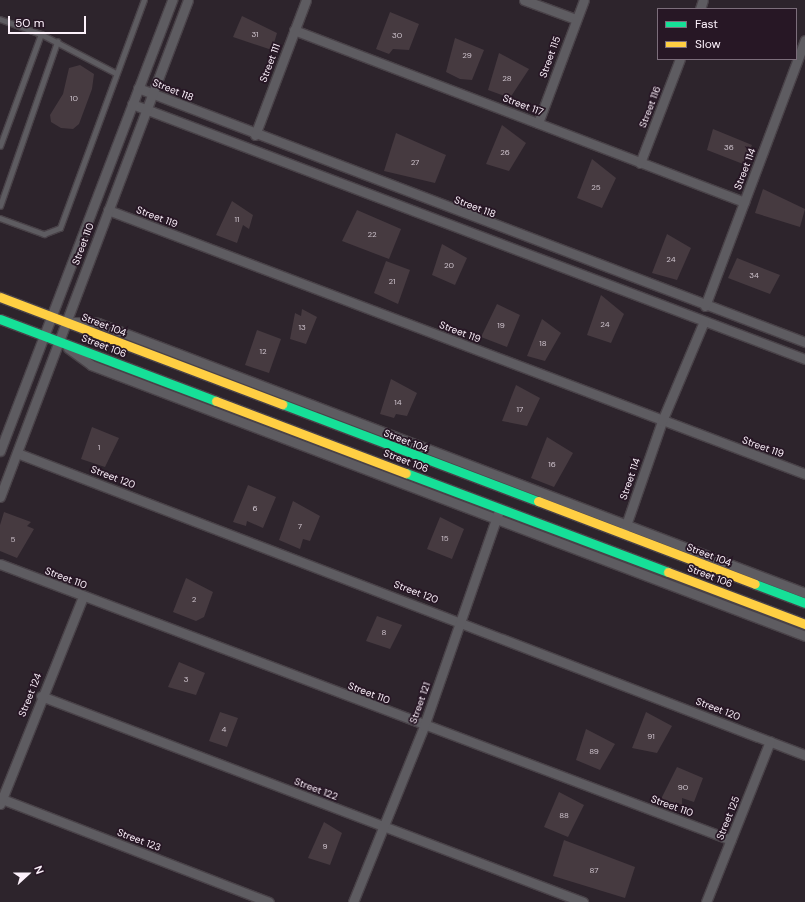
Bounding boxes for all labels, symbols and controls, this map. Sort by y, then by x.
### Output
scale bar [10,8,88,34]
legend [657,8,797,60]
text: 50 m [15,15,44,31]
text: Fast [695,16,718,32]
house number: 31 [251,30,259,40]
house number: 30 [392,31,402,41]
street label: Street 115 [537,35,563,79]
text: Slow [695,36,721,52]
street label: Street 111 [257,42,283,84]
house number: 29 [462,51,472,61]
house number: 28 [502,74,512,84]
street label: Street 118 [151,76,195,104]
street label: Street 116 [637,85,663,129]
street label: Street 117 [501,92,545,118]
house number: 10 [70,94,78,104]
house number: 36 [724,143,734,153]
street label: Street 114 [732,147,758,191]
house number: 26 [500,148,510,158]
house number: 27 [411,158,419,168]
house number: 25 [591,183,601,193]
street label: Street 118 [453,194,497,220]
street label: Street 119 [135,204,179,230]
house number: 11 [235,215,239,225]
street label: Street 110 [70,221,96,267]
house number: 22 [367,230,377,240]
house number: 24 [666,255,676,265]
house number: 20 [444,261,454,271]
house number: 34 [749,271,759,281]
house number: 21 [388,277,396,287]
street label: Street 104 [80,311,128,339]
street label: Street 119 [438,319,482,345]
house number: 24 [600,320,610,330]
house number: 19 [497,321,505,331]
house number: 13 [298,323,306,333]
street label: Street 106 [80,332,128,360]
house number: 18 [539,339,547,349]
house number: 12 [259,347,267,357]
house number: 14 [394,398,402,408]
house number: 17 [517,405,523,415]
street label: Street 104 [382,427,430,455]
street label: Street 119 [741,434,785,460]
house number: 1 [98,443,100,453]
street label: Street 106 [382,447,430,475]
street label: Street 114 [617,457,643,501]
house number: 16 [548,460,556,470]
street label: Street 120 [89,463,137,491]
house number: 6 [252,504,258,514]
house number: 7 [298,522,302,532]
house number: 15 [441,534,449,544]
house number: 5 [11,535,15,545]
street label: Street 104 [685,541,733,569]
street label: Street 106 [686,562,734,590]
street label: Street 110 [43,565,89,591]
street label: Street 120 [392,578,440,606]
house number: 2 [192,595,196,605]
house number: 8 [382,628,386,638]
street label: Street 124 [16,672,44,718]
house number: 3 [184,675,188,685]
street label: Street 110 [346,680,392,706]
street label: Street 121 [407,681,433,725]
street label: Street 120 [694,695,742,723]
house number: 4 [222,725,226,735]
house number: 91 [647,732,655,742]
house number: 89 [589,747,599,757]
street label: Street 122 [293,775,339,803]
house number: 90 [678,783,688,793]
street label: Street 110 [649,793,695,819]
street label: Street 125 [714,794,742,842]
house number: 88 [559,811,569,821]
street label: Street 123 [115,826,163,854]
house number: 9 [322,842,328,852]
north arrow [8,854,48,894]
text: N [31,863,47,876]
house number: 87 [590,866,598,876]

